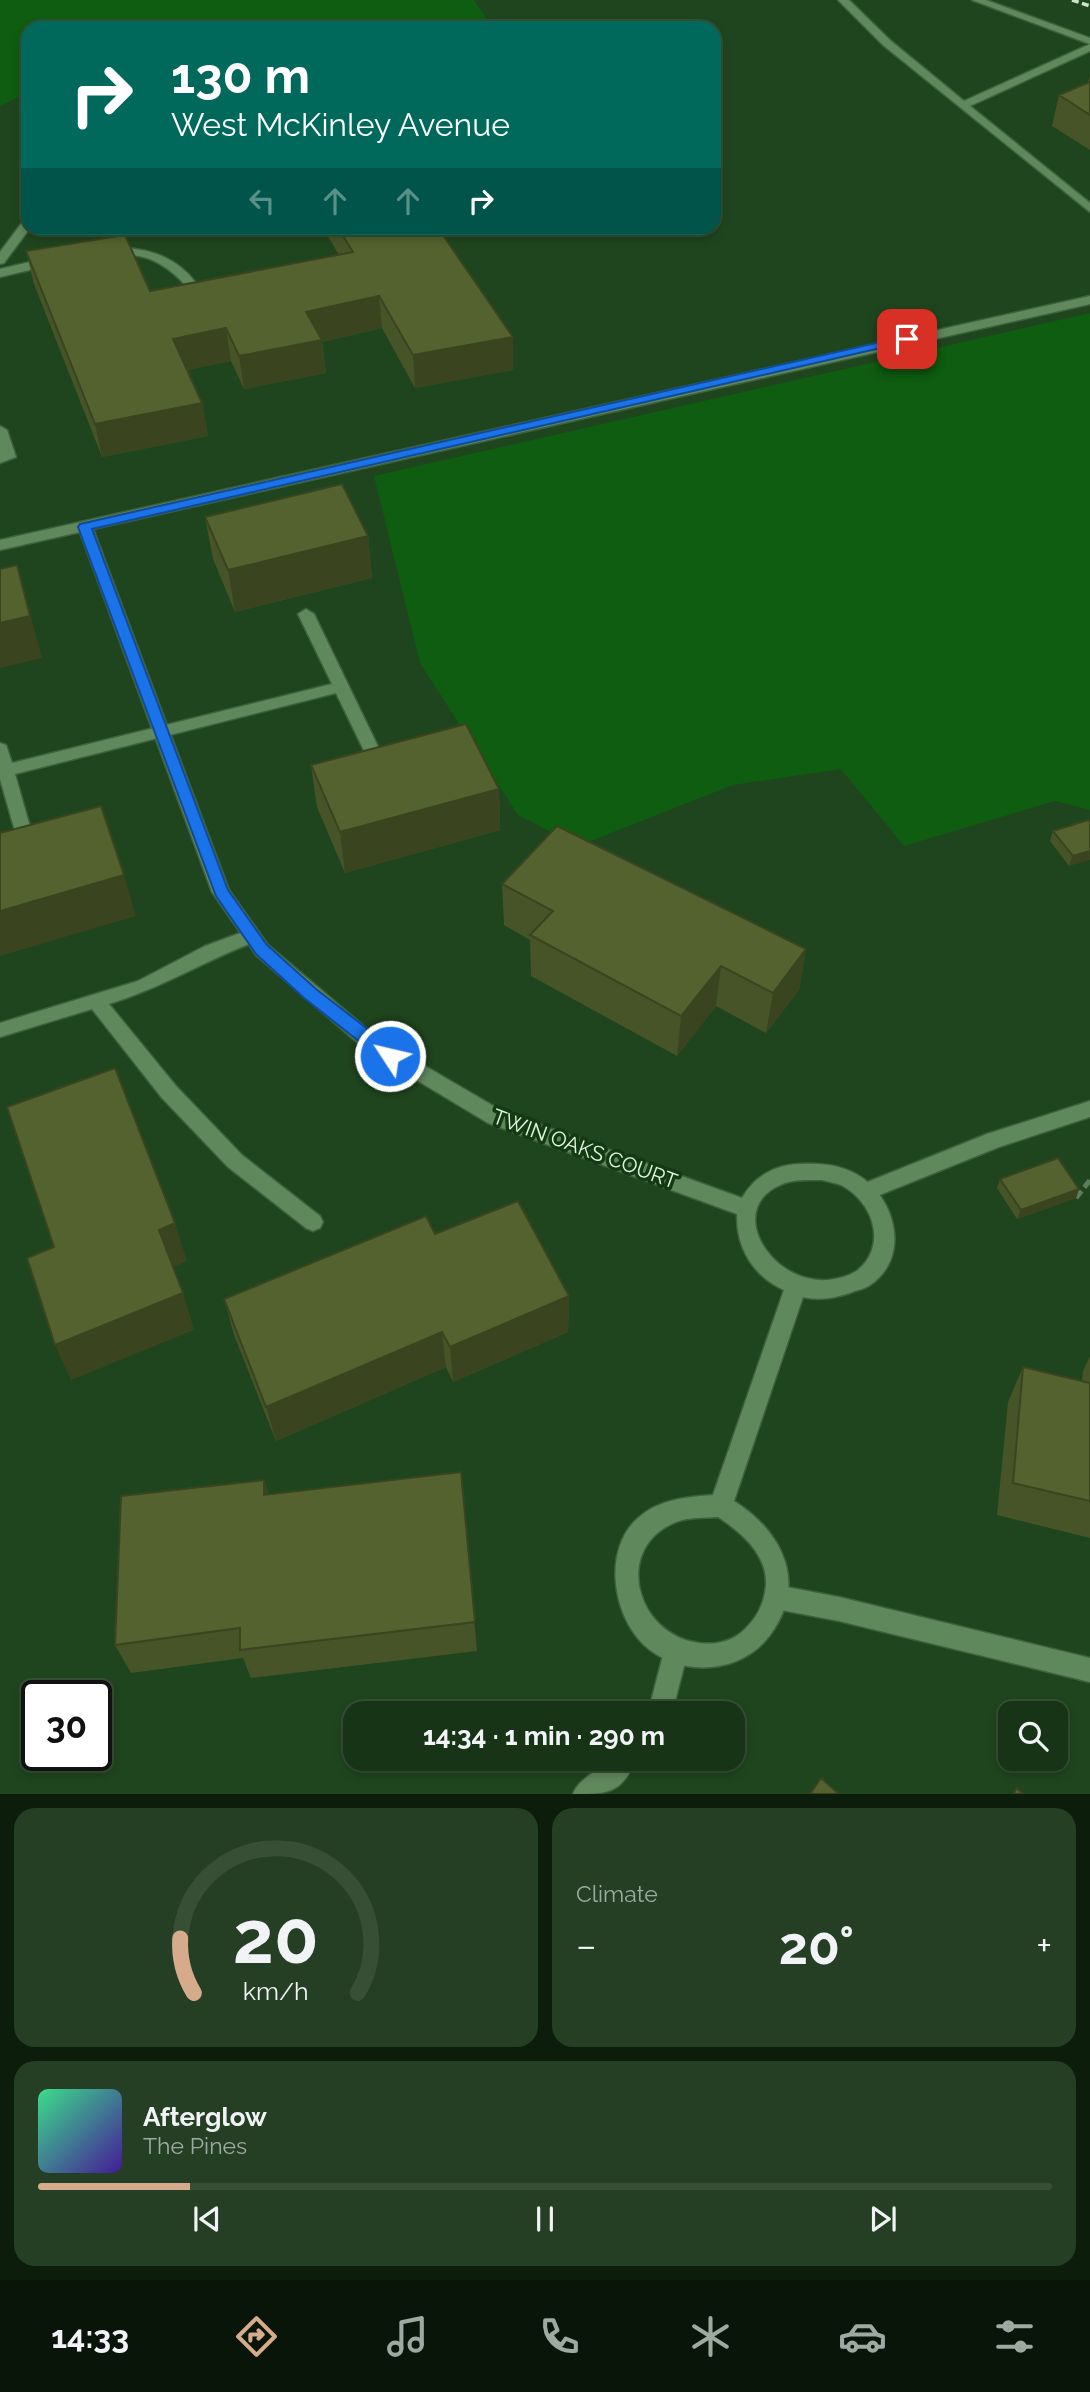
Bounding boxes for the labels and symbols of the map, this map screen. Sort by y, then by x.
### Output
pin [877,309,937,369]
position arrow [353,1019,427,1093]
street label: TWIN OAKS COURT [489,1103,681,1194]
speed limit sign: 30 [21,1680,112,1771]

